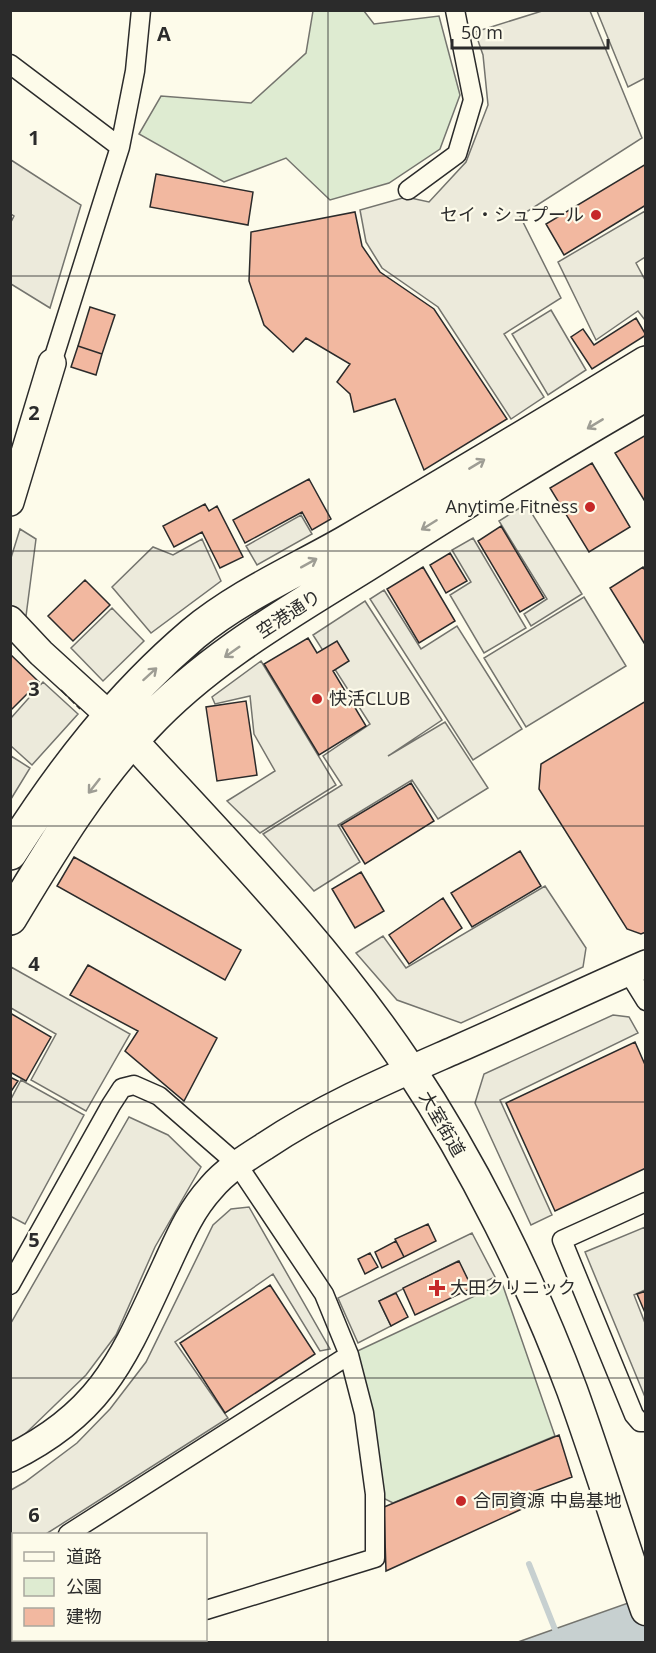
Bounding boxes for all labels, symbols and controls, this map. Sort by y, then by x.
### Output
scale bar [452,12,608,50]
text: A [157,20,171,47]
text: 50 m [461,20,503,44]
text: 1 [28,124,40,151]
place label: セイ・シュプール [440,202,584,226]
marker: セイ・シュプール [589,208,603,222]
text: 2 [28,399,40,426]
one-way arrow [587,418,604,430]
one-way arrow [468,458,485,470]
place label: Anytime Fitness [446,494,578,518]
marker: Anytime Fitness [583,500,597,514]
one-way arrow [421,520,438,532]
one-way arrow [300,557,317,569]
street label: 空港通り [252,583,325,643]
one-way arrow [224,646,241,658]
one-way arrow [142,667,157,681]
text: 3 [28,675,40,702]
place label: 快活CLUB [329,686,410,710]
marker: 快活CLUB [310,692,324,706]
one-way arrow [88,777,101,793]
text: 4 [28,950,40,977]
street label: 大室街道 [414,1086,471,1161]
text: 5 [28,1226,40,1253]
place label: 大田クリニック [450,1275,576,1299]
marker: 大田クリニック [428,1279,446,1297]
place label: 合同資源 中島基地 [473,1488,622,1512]
marker: 合同資源 中島基地 [454,1494,468,1508]
text: 6 [28,1501,40,1528]
legend [12,1533,207,1641]
text: 道路 [66,1544,102,1568]
text: 公園 [66,1574,102,1598]
text: 建物 [66,1604,102,1628]

